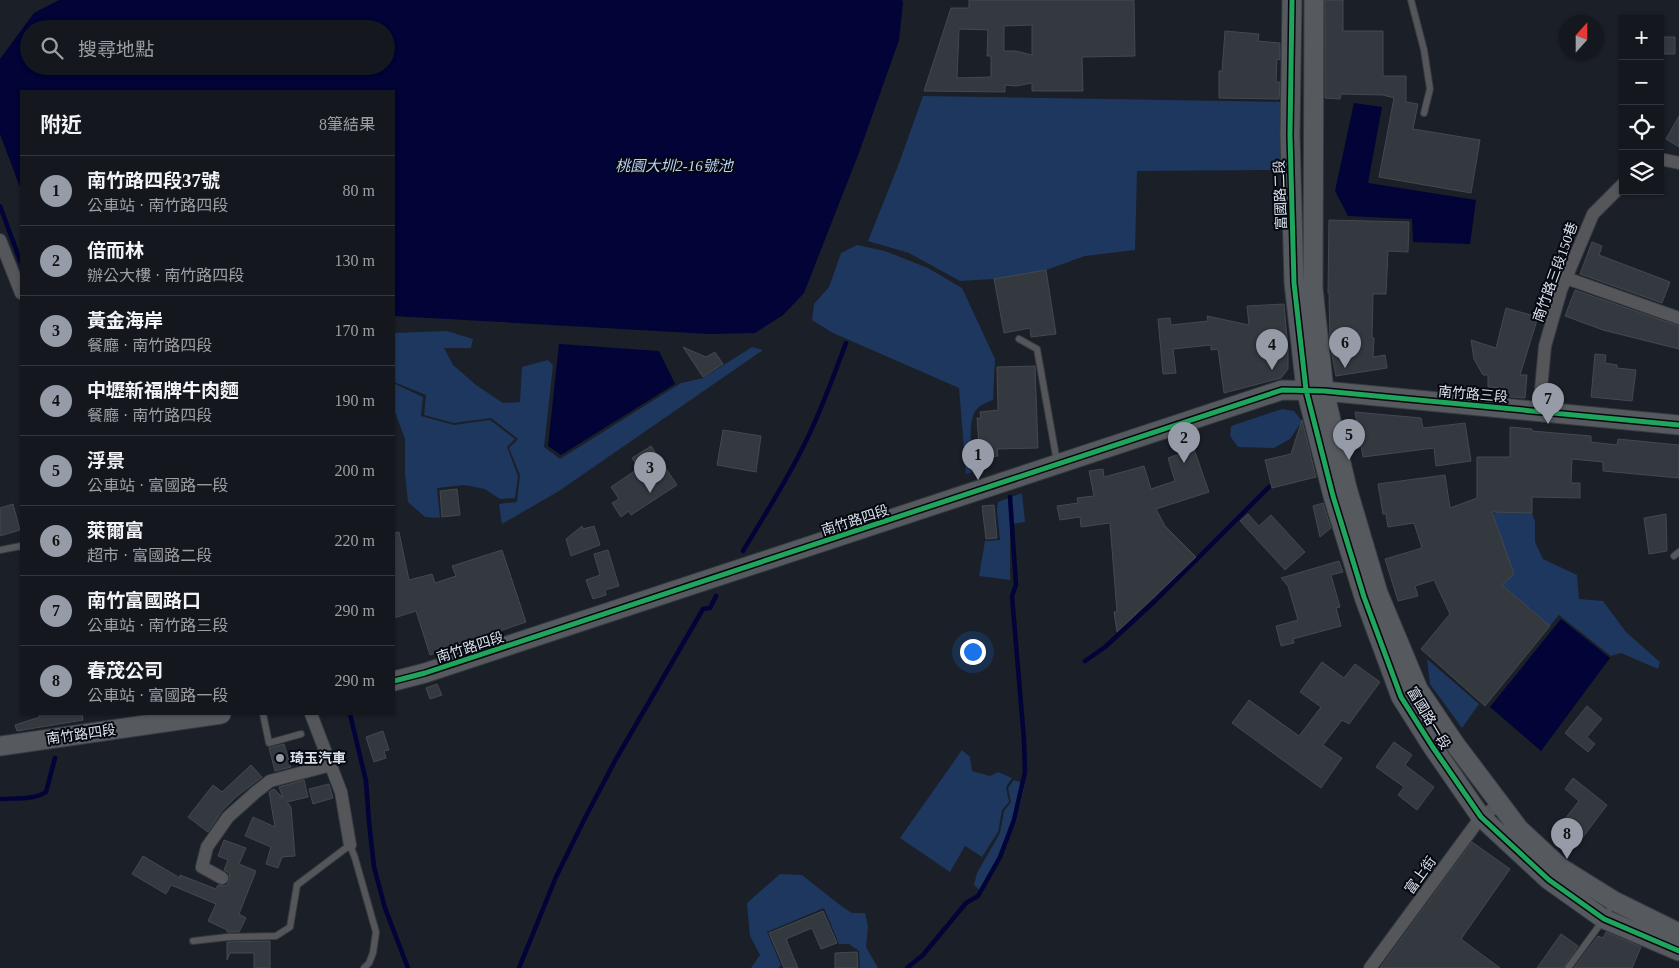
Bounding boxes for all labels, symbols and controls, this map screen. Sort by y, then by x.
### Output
north arrow [1559,15,1604,60]
map controls [1619,15,1664,195]
button: + [1619,15,1664,60]
search box [20,20,395,75]
icon: search [38,34,66,62]
text: 搜尋地點 [78,39,154,60]
button: − [1619,60,1664,105]
button: locate [1619,105,1664,150]
text: 附近 [40,113,82,137]
text: 8筆結果 [319,116,375,133]
button: layers [1619,150,1664,195]
water label: 桃園大圳2-16號池 [615,158,735,174]
street label: 富國路二段 [1272,160,1289,230]
text: 南竹路四段37號 [87,170,220,191]
text: 1 [52,182,60,199]
text: 80 m [343,182,375,199]
text: 公車站 · 南竹路四段 [87,197,228,214]
street label: 南竹路三段150巷 [1530,220,1580,324]
text: 倍而林 [87,240,144,261]
text: 2 [52,252,60,269]
text: 130 m [335,252,375,269]
text: 辦公大樓 · 南竹路四段 [87,267,244,284]
text: 黃金海岸 [87,310,163,331]
text: 3 [52,322,60,339]
text: 170 m [335,322,375,339]
pin: 6 [1329,327,1361,368]
pin: 4 [1256,329,1288,370]
text: 餐廳 · 南竹路四段 [87,337,212,354]
text: 中壢新福牌牛肉麵 [87,380,239,401]
pin: 7 [1532,383,1564,424]
street label: 南竹路三段 [1437,384,1508,405]
text: 4 [52,392,60,409]
text: 190 m [335,392,375,409]
text: 餐廳 · 南竹路四段 [87,407,212,424]
pin: 5 [1333,419,1365,460]
pin: 2 [1168,422,1200,463]
pin: 1 [962,439,994,480]
text: 浮景 [87,450,125,471]
pin: 3 [634,452,666,493]
text: 5 [52,462,60,479]
text: 200 m [335,462,375,479]
text: 公車站 · 富國路一段 [87,477,228,494]
street label: 南竹路四段 [820,503,891,538]
text: 萊爾富 [87,520,144,541]
text: 6 [52,532,60,549]
text: 220 m [335,532,375,549]
text: 超市 · 富國路二段 [87,547,212,564]
text: 南竹富國路口 [87,590,201,611]
text: 7 [52,602,60,619]
text: 290 m [335,602,375,619]
text: 公車站 · 南竹路三段 [87,617,228,634]
street label: 南竹路四段 [435,630,506,665]
your location [960,639,986,665]
text: 春茂公司 [87,660,163,681]
text: 8 [52,672,60,689]
text: 290 m [335,672,375,689]
street label: 富國路一段 [1404,684,1453,752]
text: 公車站 · 富國路一段 [87,687,228,704]
street label: 南竹路四段 [45,722,117,747]
place label: 琦玉汽車 [290,751,346,766]
marker: 琦玉汽車 [274,752,286,764]
pin: 8 [1551,818,1583,859]
street label: 富上街 [1402,854,1439,897]

